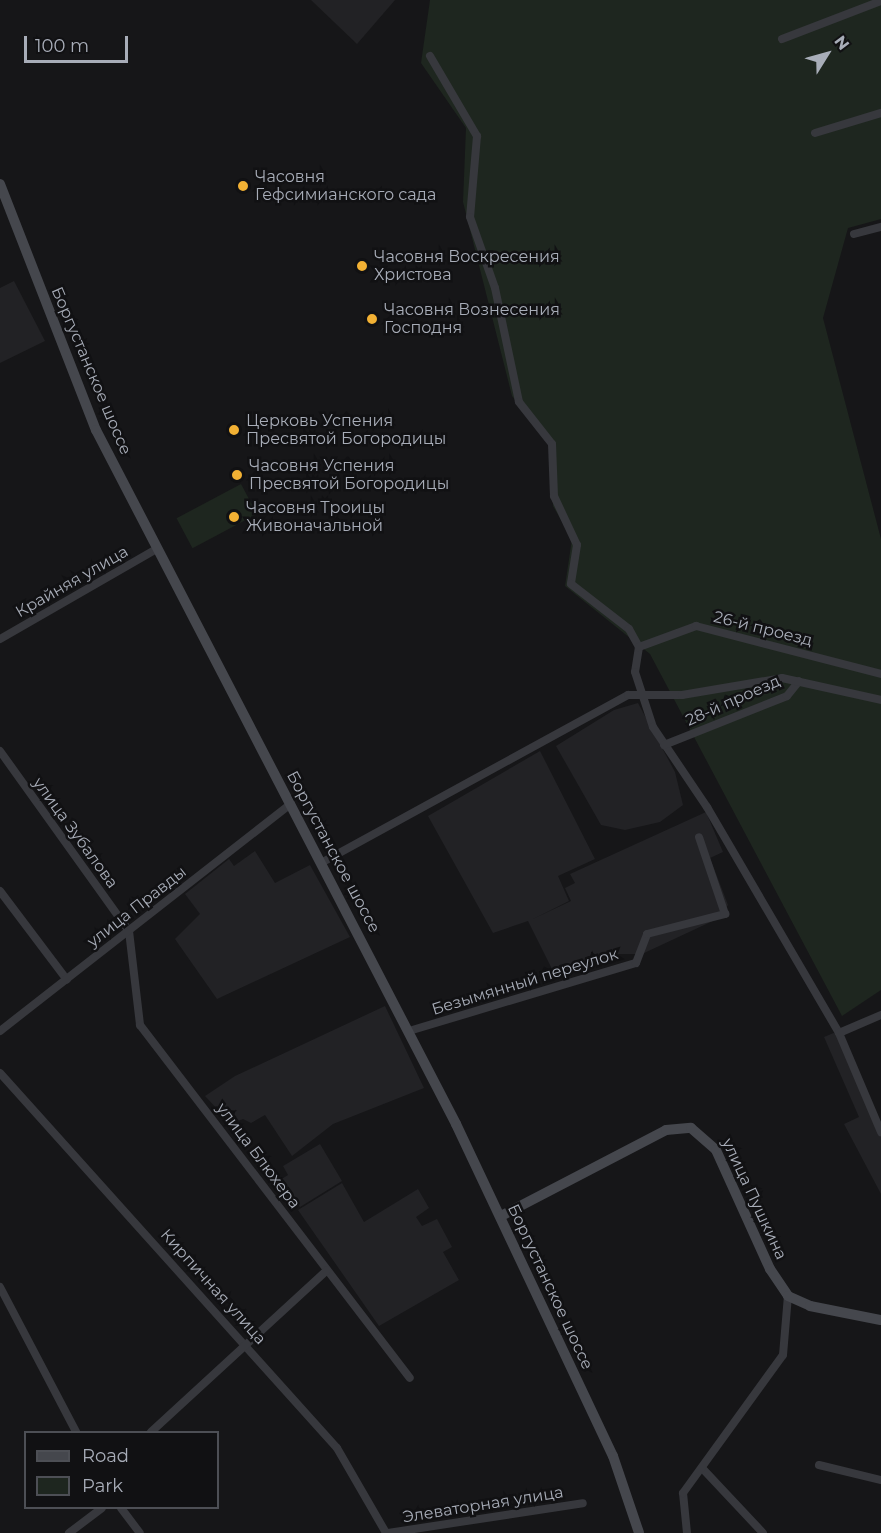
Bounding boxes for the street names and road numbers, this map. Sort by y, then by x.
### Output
street label: Боргустанское шоссе [47,284,135,458]
street label: Крайняя улица [12,542,132,622]
street label: 26-й проезд [712,607,814,651]
street label: 28-й проезд [683,672,783,730]
street label: Боргустанское шоссе [282,768,384,936]
street label: улица Зубалова [28,774,122,892]
street label: улица Правды [84,862,190,952]
street label: Безымянный переулок [430,944,620,1020]
street label: улица Блюхера [212,1099,304,1213]
street label: улица Пушкина [718,1135,790,1263]
street label: Боргустанское шоссе [503,1201,597,1373]
street label: Кирпичная улица [156,1225,270,1349]
street label: Элеваторная улица [401,1483,565,1527]

